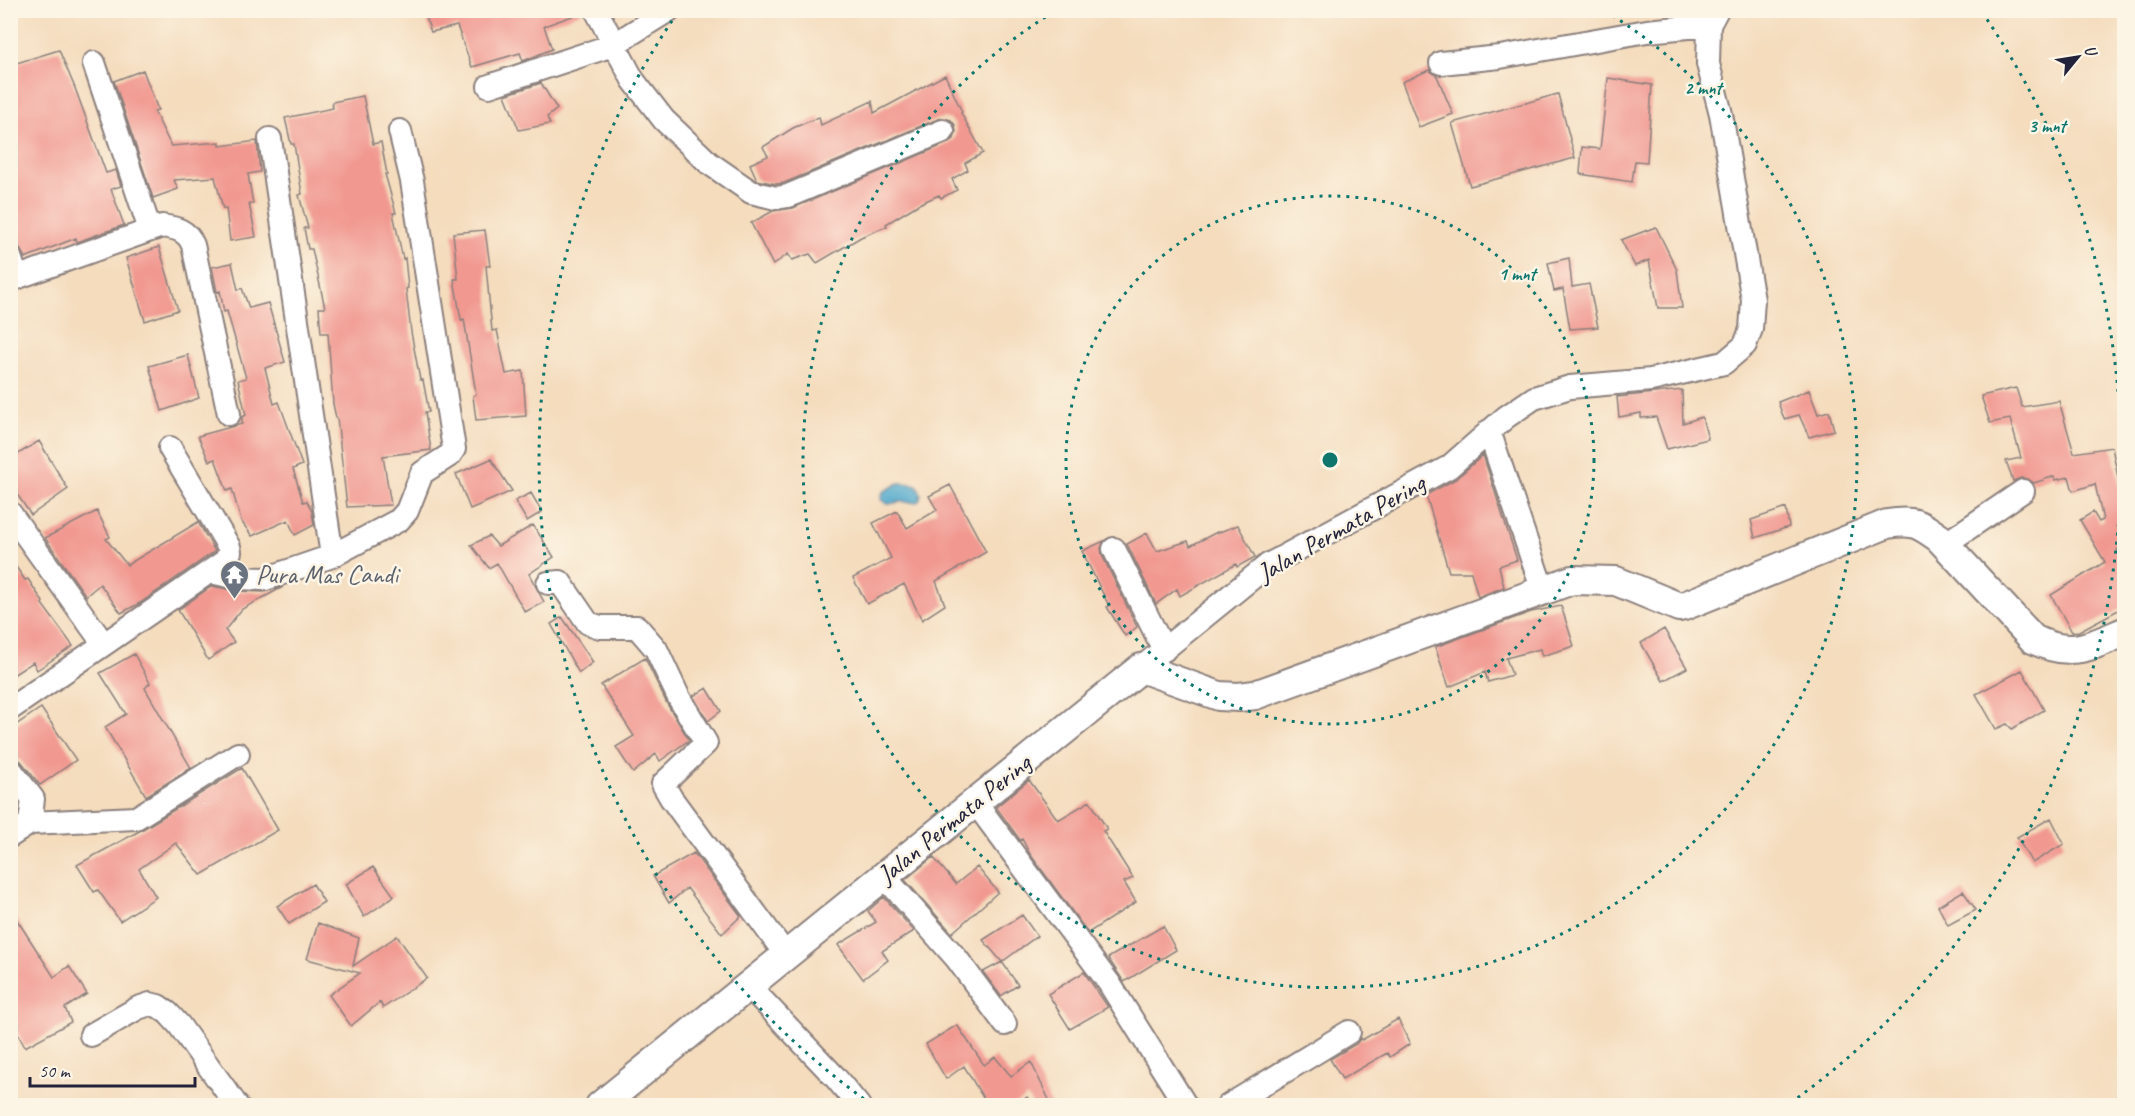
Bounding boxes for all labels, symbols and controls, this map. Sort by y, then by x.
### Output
north arrow [2048,27,2108,87]
text: U [2080,42,2102,61]
text: 2 mnt [1685,77,1724,99]
text: 3 mnt [2029,115,2068,137]
text: 1 mnt [1499,263,1538,285]
centre of rings [1320,450,1340,470]
street label: Jalan Permata Pering [1249,466,1432,590]
temple icon: Pura Mas Candi [219,558,251,600]
place label: Pura Mas Candi [256,558,401,591]
street label: Jalan Permata Pering [869,746,1039,892]
scale bar [30,1050,195,1088]
text: 50 m [39,1060,72,1082]

